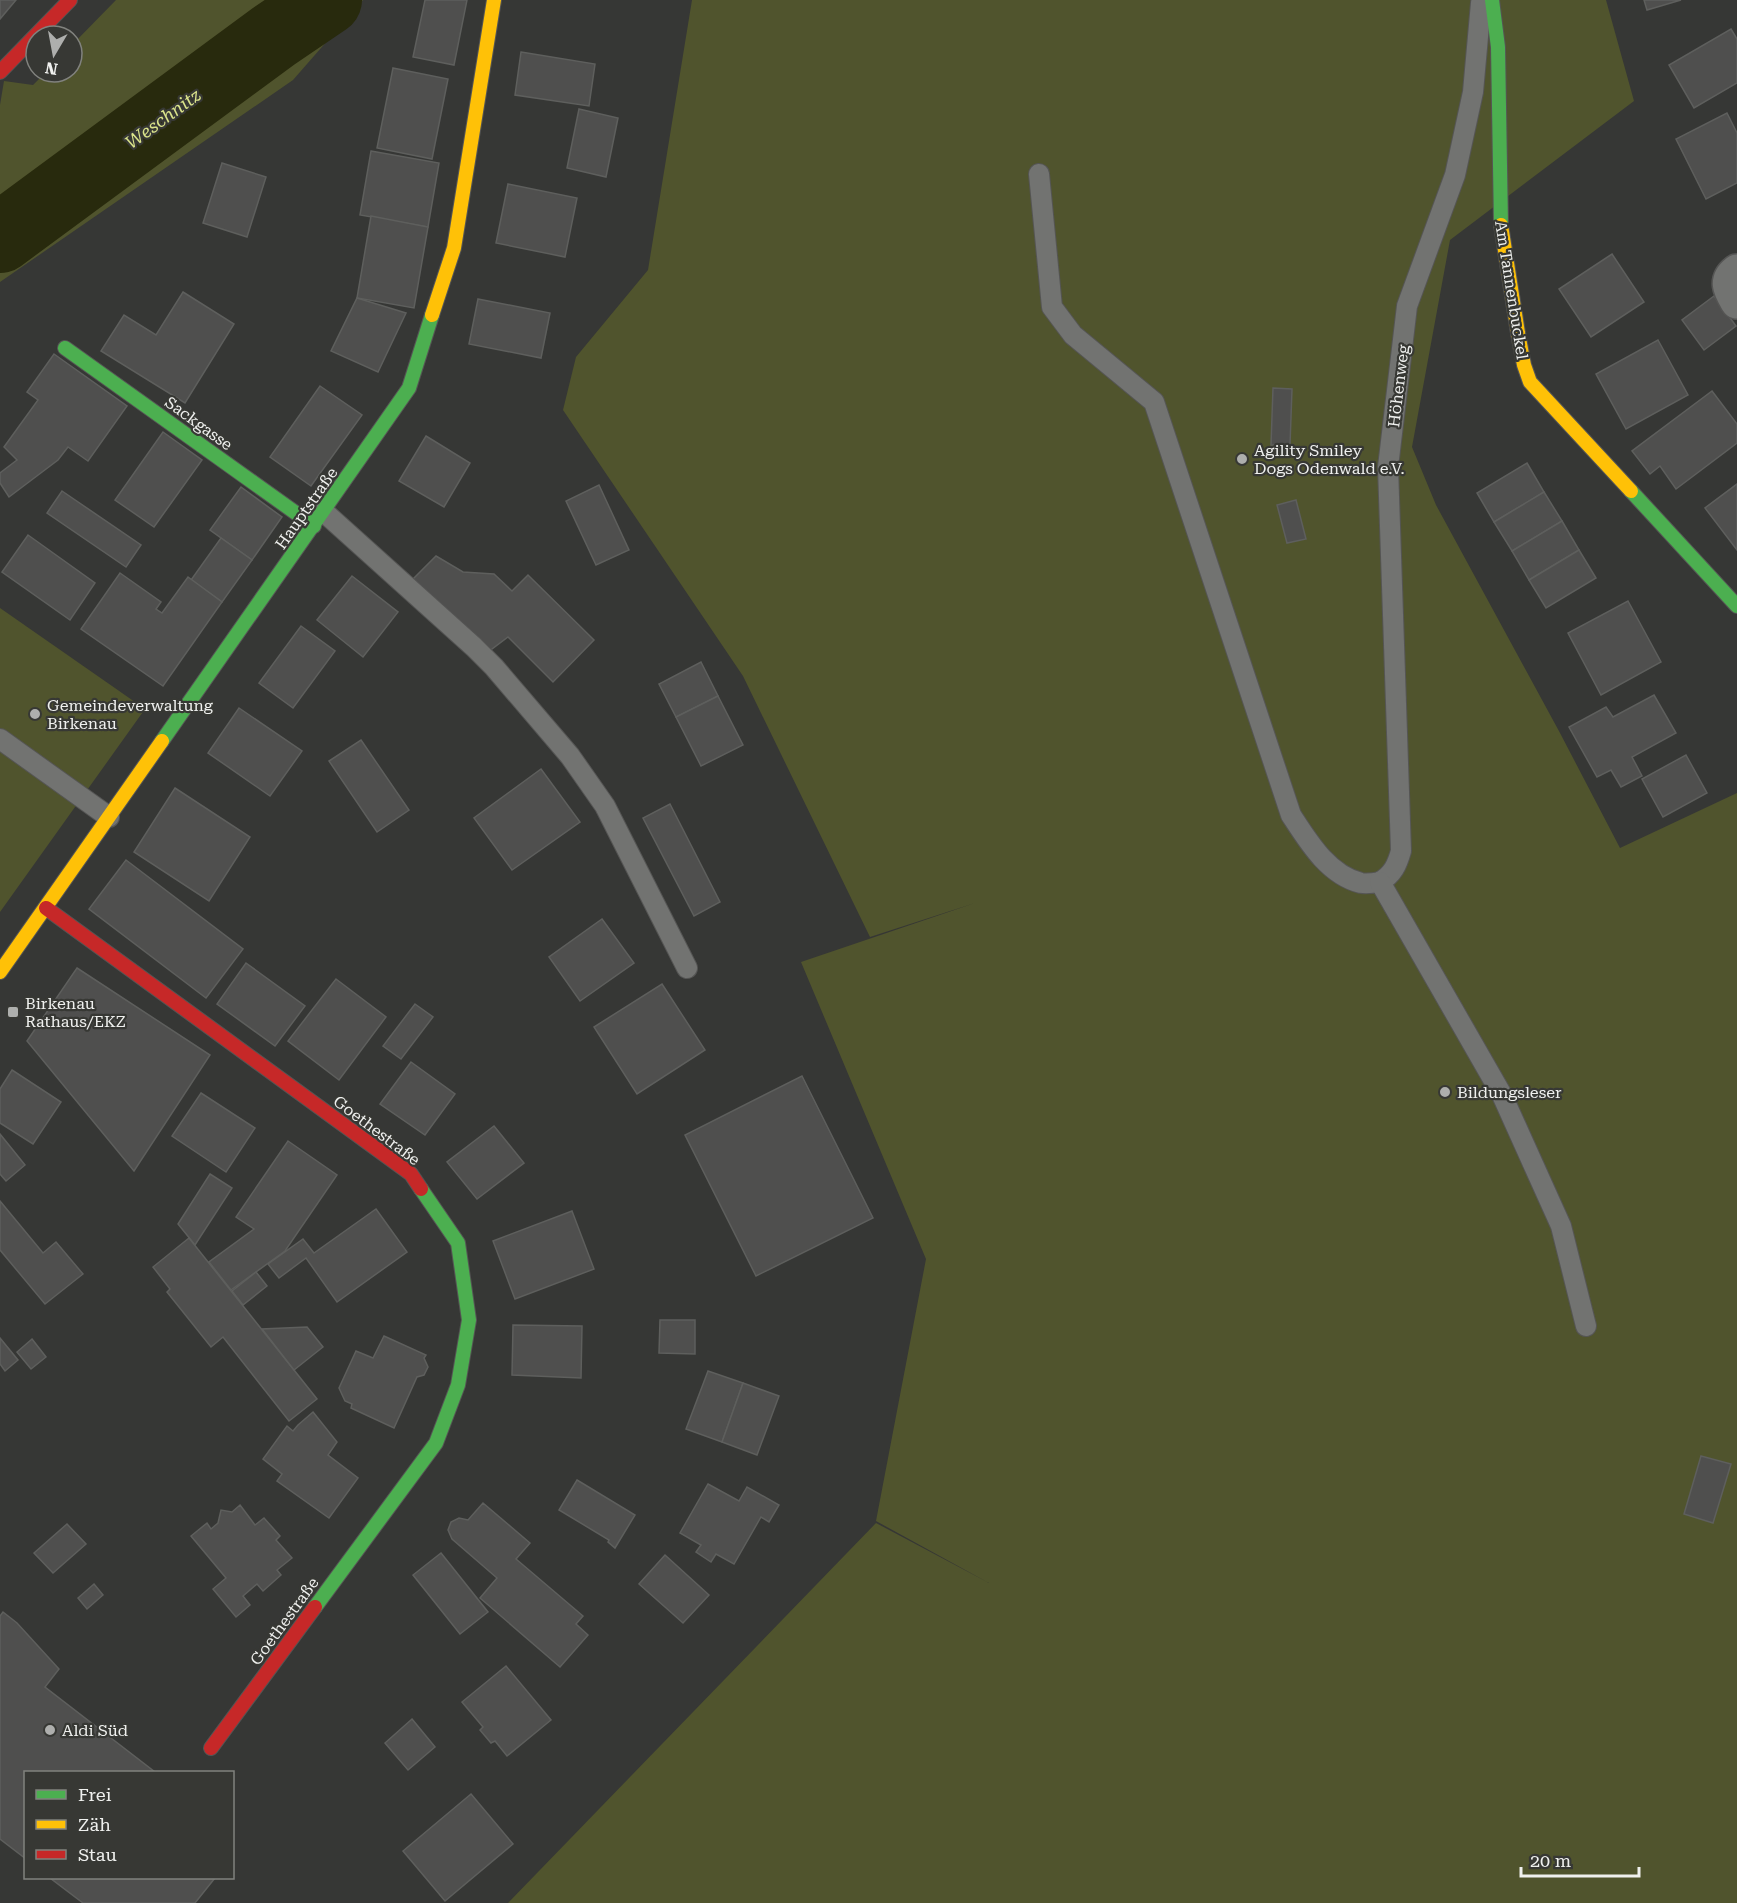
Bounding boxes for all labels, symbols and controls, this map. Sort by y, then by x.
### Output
north arrow [24,24,84,84]
text: N [44,58,59,79]
water label: Weschnitz [121,84,205,153]
street label: Am Tannenbuckel [1491,219,1532,361]
street label: Höhenweg [1384,343,1413,428]
street label: Sackgasse [161,393,236,454]
place label: Agility Smiley Dogs Odenwald e.V. [1254,441,1405,478]
marker: Agility Smiley Dogs Odenwald e.V. [1235,452,1249,466]
street label: Hauptstraße [271,464,342,553]
place label: Gemeindeverwaltung Birkenau [47,696,214,733]
marker: Gemeindeverwaltung Birkenau [28,707,42,721]
place label: Birkenau Rathaus/EKZ [25,994,126,1031]
marker: Birkenau Rathaus/EKZ [6,1005,20,1019]
place label: Bildungsleser [1457,1083,1562,1102]
marker: Bildungsleser [1438,1085,1452,1099]
street label: Goethestraße [329,1092,424,1169]
street label: Goethestraße [246,1574,323,1669]
place label: Aldi Süd [62,1721,128,1740]
marker: Aldi Süd [43,1723,57,1737]
legend [24,1771,234,1879]
text: Frei [78,1784,112,1805]
text: Zäh [78,1814,111,1835]
scale bar [1521,1840,1640,1878]
text: Stau [78,1844,117,1865]
text: 20 m [1530,1850,1571,1871]

